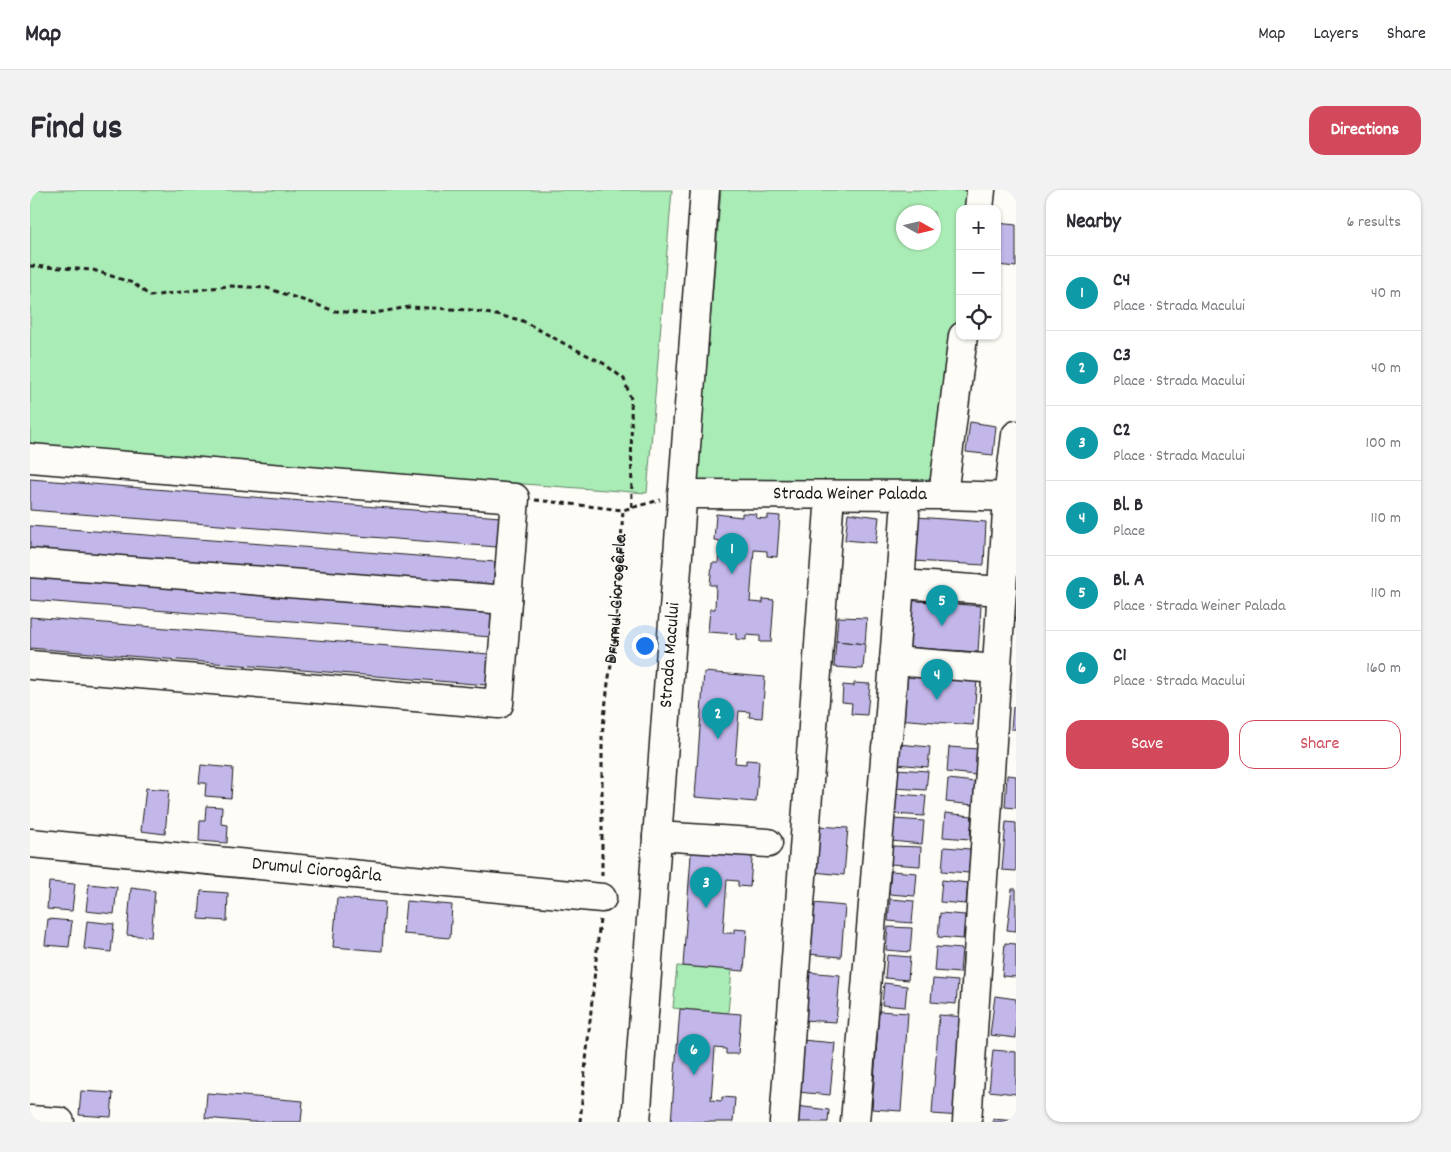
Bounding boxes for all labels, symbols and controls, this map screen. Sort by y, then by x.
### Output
text: Map [25,18,61,52]
text: Map [1258,22,1285,47]
text: Layers [1313,22,1359,47]
text: Share [1387,22,1426,47]
text: Find us [30,105,122,155]
button: Directions [1309,106,1421,155]
north arrow [896,205,941,250]
map controls [956,205,1001,340]
button: + [956,205,1001,250]
text: Nearby [1066,208,1121,238]
text: 6 results [1346,211,1401,234]
button: − [956,250,1001,295]
text: C4 [1113,268,1130,295]
text: 1 [1080,282,1084,305]
text: 40 m [1371,282,1401,305]
button: locate [956,295,1001,340]
text: Place · Strada Macului [1113,295,1245,318]
text: C3 [1113,343,1131,370]
text: 2 [1079,357,1086,380]
text: 40 m [1371,357,1401,380]
text: Place · Strada Macului [1113,370,1245,393]
text: C2 [1113,418,1131,445]
text: 3 [1078,432,1086,455]
text: 100 m [1365,432,1401,455]
text: Place · Strada Macului [1113,445,1245,468]
street label: Strada Weiner Palada [773,481,928,508]
text: Bl. B [1113,493,1143,520]
text: 4 [1079,507,1085,530]
text: 110 m [1371,507,1401,530]
text: Place [1113,520,1145,543]
street label: Drumul Ciorogârla [598,532,635,666]
pin: 1 [716,533,748,574]
text: Bl. A [1113,568,1144,595]
text: 5 [1078,582,1086,605]
text: 110 m [1371,582,1401,605]
pin: 5 [926,585,958,626]
text: Place · Strada Weiner Palada [1113,595,1285,618]
street label: Strada Macului [653,601,688,709]
your location [632,633,658,659]
text: C1 [1113,643,1127,670]
text: 6 [1078,657,1086,680]
text: 160 m [1366,657,1401,680]
pin: 4 [921,659,953,700]
text: Place · Strada Macului [1113,670,1245,693]
pin: 2 [702,698,734,739]
button: Save [1066,720,1229,769]
button: Share [1239,720,1401,769]
street label: Drumul Ciorogârla [250,851,384,890]
pin: 3 [690,867,722,908]
pin: 6 [678,1034,710,1075]

